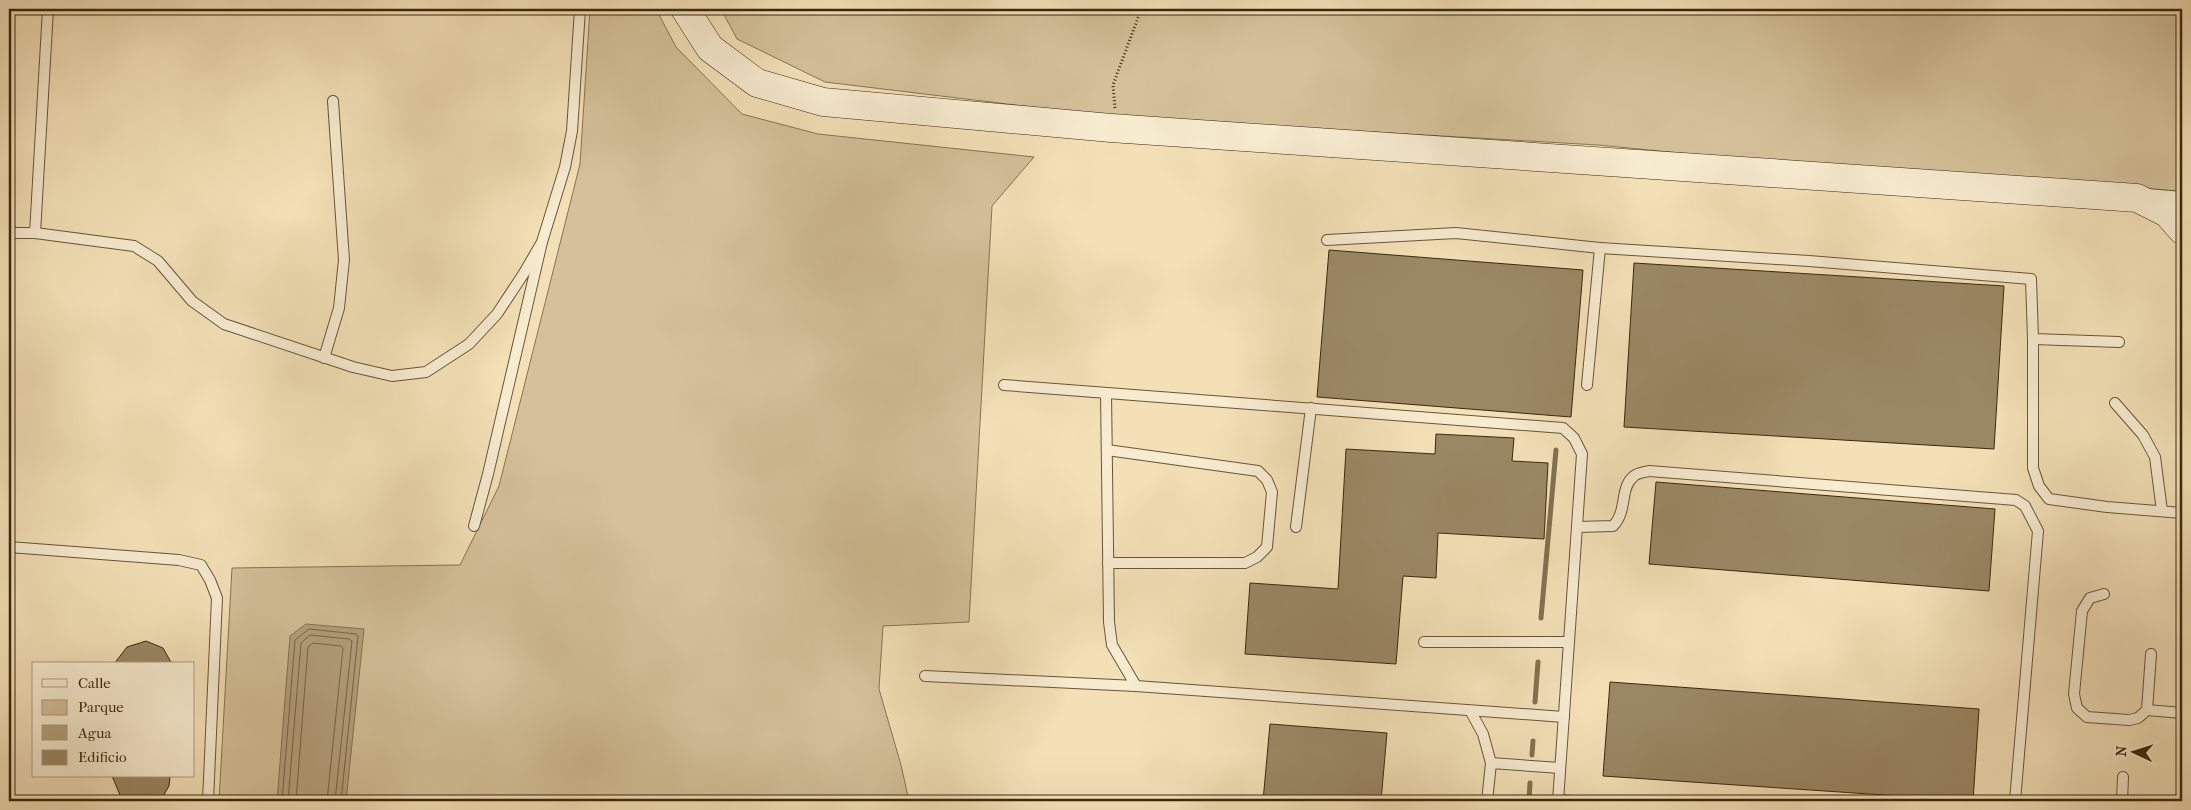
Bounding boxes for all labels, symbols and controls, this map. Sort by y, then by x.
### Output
legend [32,662,195,778]
text: Calle [78,674,111,692]
text: Parque [78,698,124,716]
text: Agua [77,724,112,742]
north arrow [2108,728,2158,778]
text: N [2113,745,2130,757]
text: Edificio [78,748,127,766]

